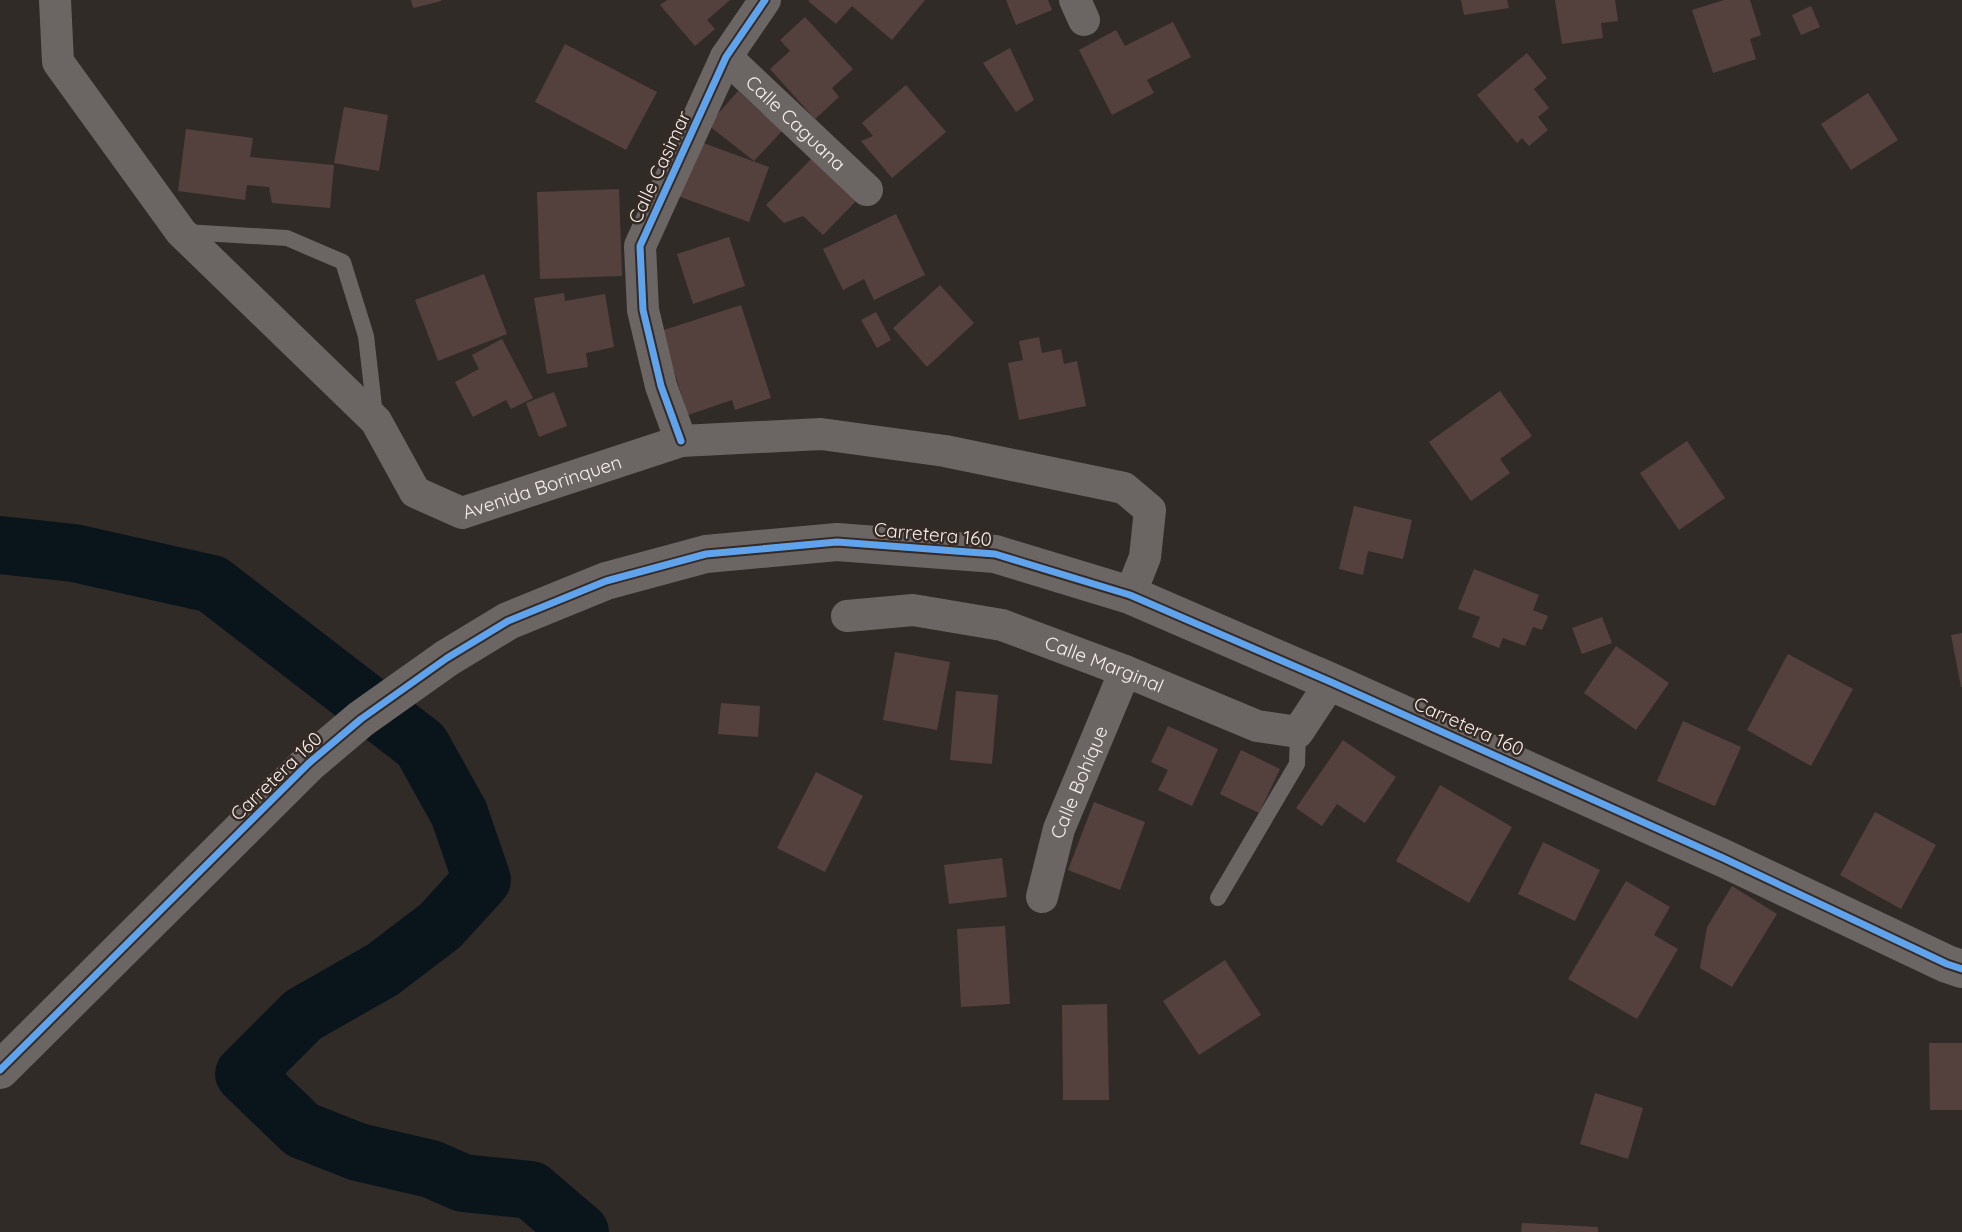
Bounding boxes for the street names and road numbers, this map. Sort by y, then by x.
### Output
street label: Calle Caguana [741,70,851,176]
street label: Calle Casimar [622,106,696,227]
street label: Avenida Borinquen [459,449,624,524]
street label: Carretera 160 [873,517,993,551]
street label: Calle Marginal [1042,630,1167,698]
street label: Carretera 160 [1410,691,1528,761]
street label: Calle Bohíque [1045,722,1113,841]
street label: Carretera 160 [225,726,327,826]

